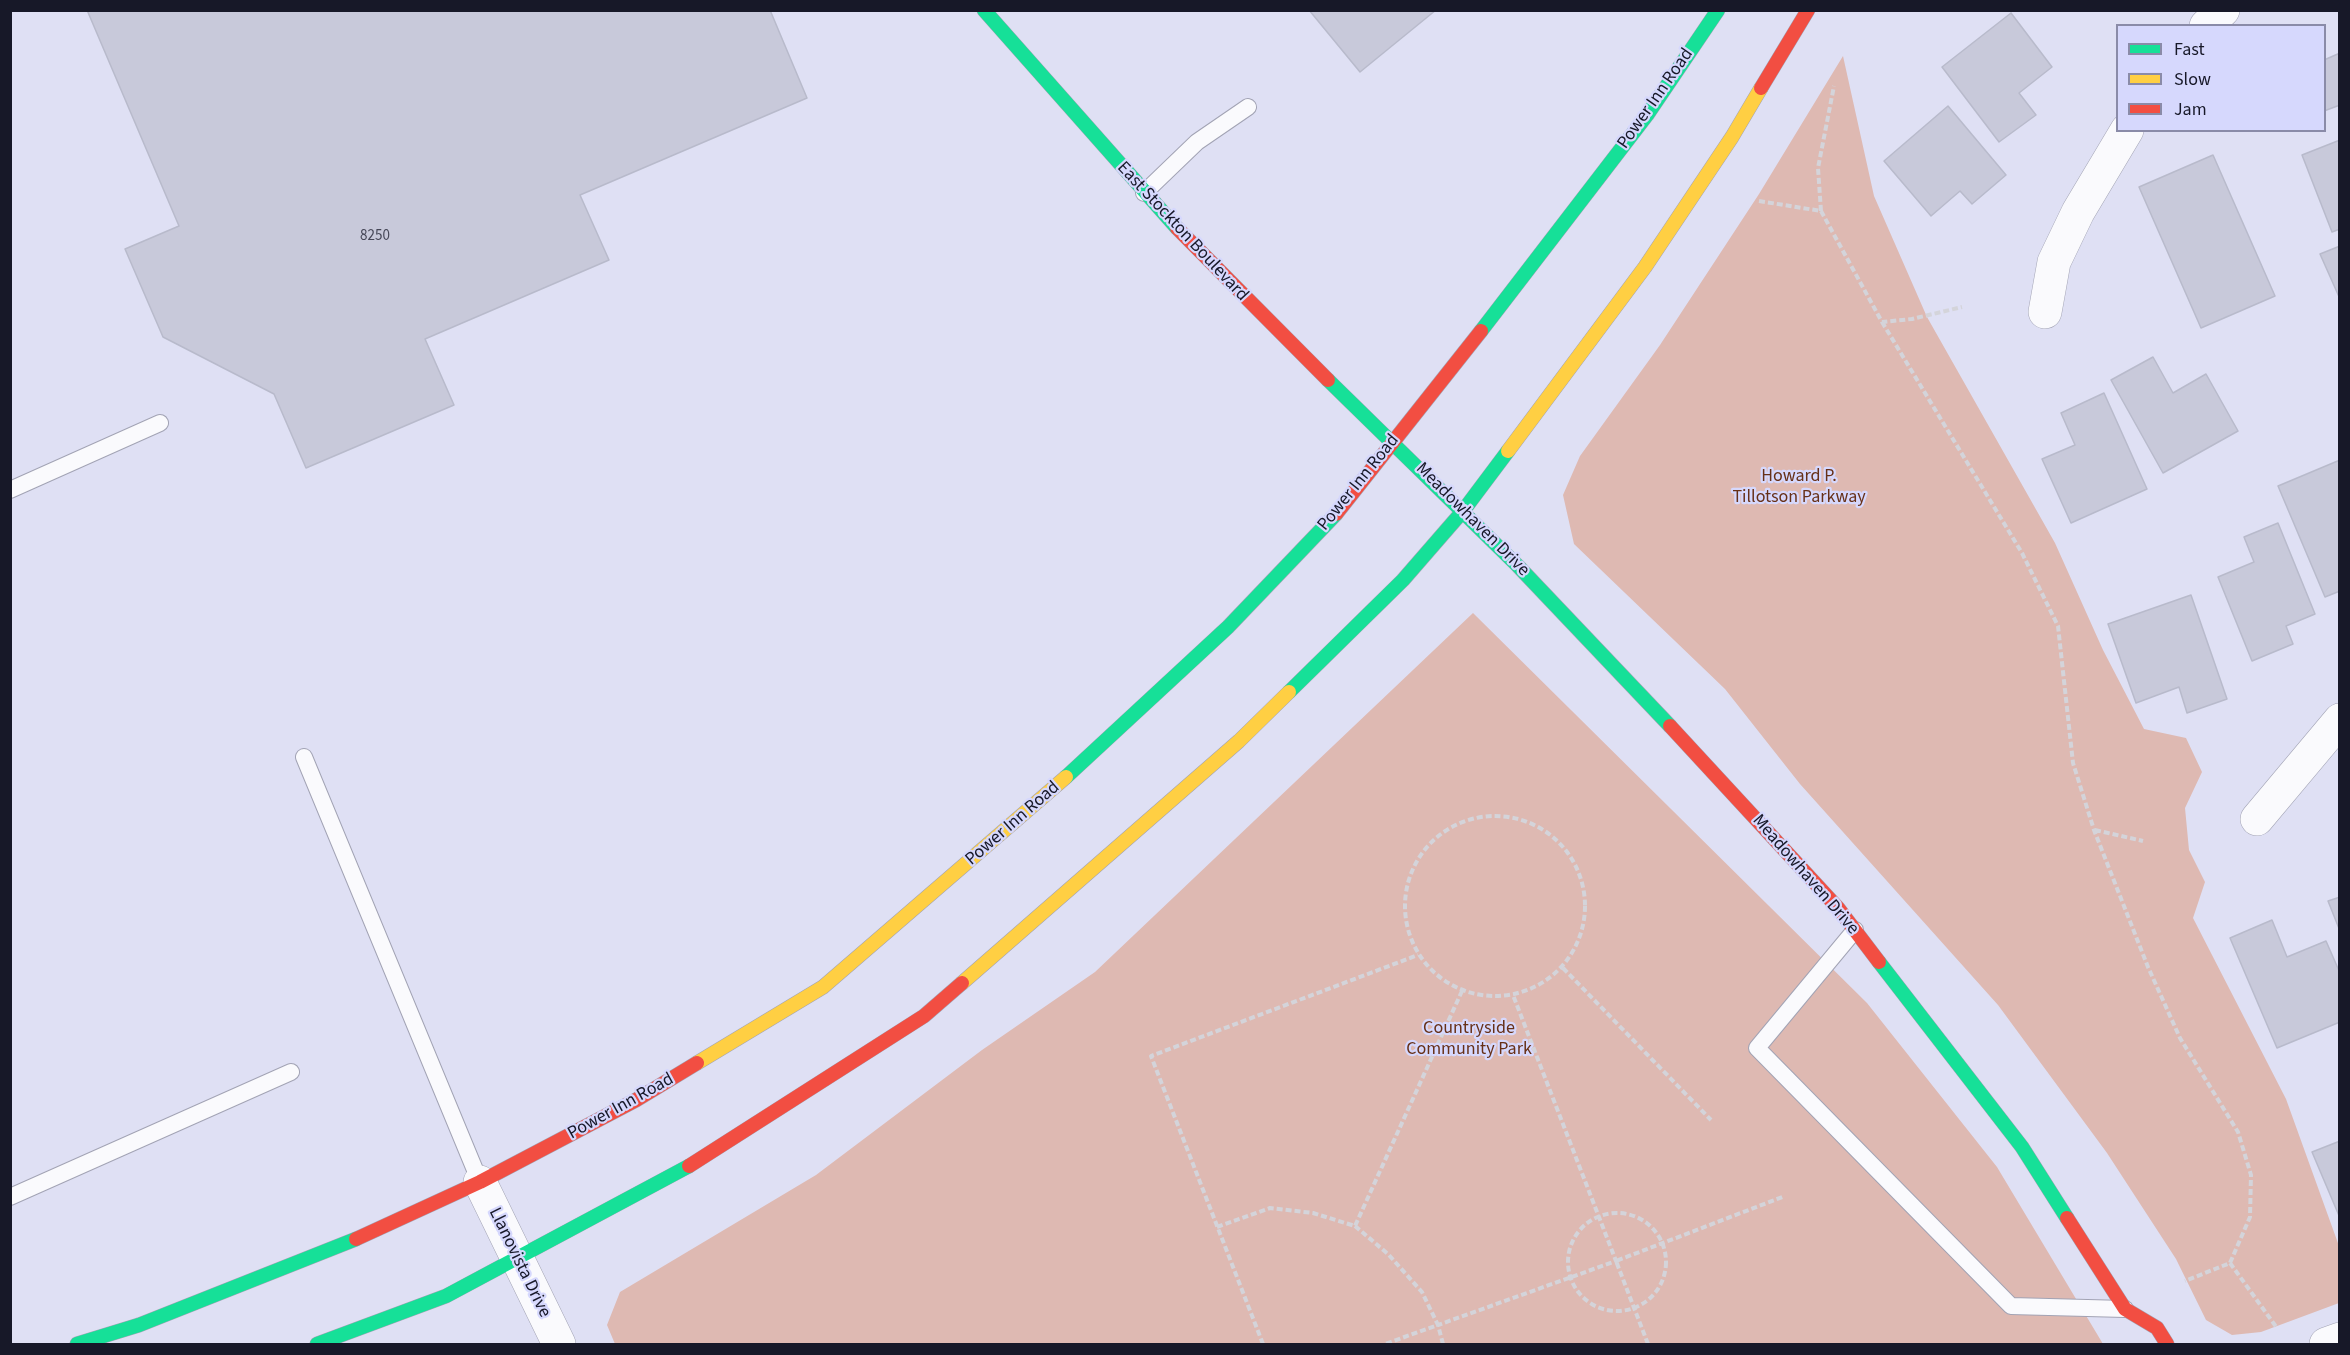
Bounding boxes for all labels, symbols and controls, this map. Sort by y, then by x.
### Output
legend [2116,24,2326,132]
text: Fast [2174,37,2205,62]
street label: Power Inn Road [1613,45,1699,153]
text: Slow [2174,67,2211,92]
text: Jam [2174,97,2207,122]
street label: East Stockton Boulevard [1112,158,1252,306]
house number: 8250 [360,228,390,246]
street label: Power Inn Road [1314,430,1404,536]
street label: Meadowhaven Drive [1411,459,1533,581]
park label: Howard P. Tillotson Parkway [1732,466,1866,508]
street label: Power Inn Road [961,777,1065,871]
street label: Meadowhaven Drive [1747,811,1863,939]
park label: Countryside Community Park [1406,1018,1532,1060]
street label: Power Inn Road [564,1069,678,1145]
street label: Llanovista Drive [483,1205,555,1321]

